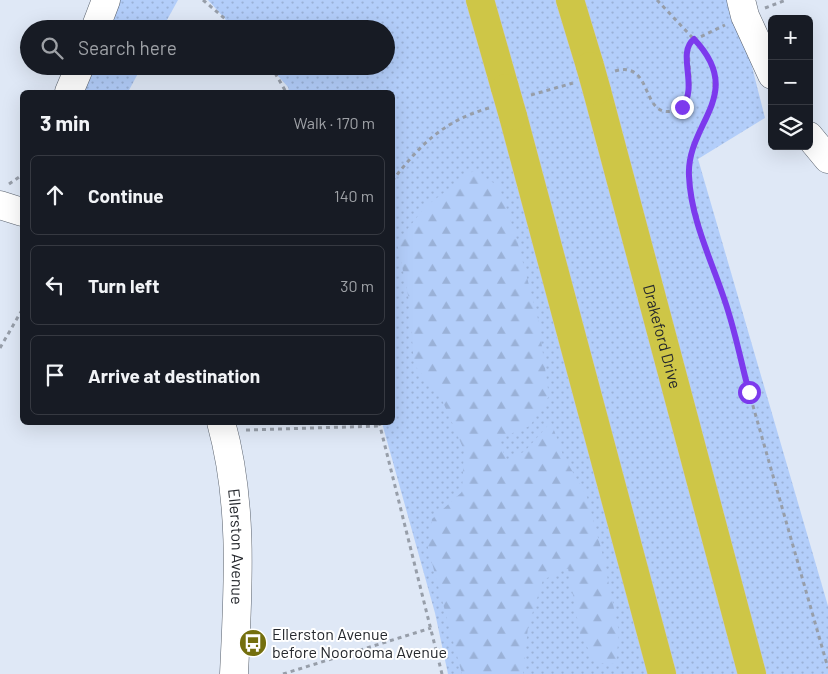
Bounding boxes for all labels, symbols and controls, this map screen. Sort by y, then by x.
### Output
map controls [768,15,813,150]
button: + [768,15,813,60]
search box [20,20,395,75]
icon: search [38,34,66,62]
text: Search here [78,36,177,59]
button: − [768,60,813,105]
route end [671,96,694,119]
button: layers [768,105,813,150]
text: 3 min [40,110,90,135]
text: Walk · 170 m [293,113,375,132]
icon: ahead [41,181,69,209]
text: Continue [88,184,164,207]
text: 140 m [334,186,374,205]
icon: left [41,271,69,299]
text: Turn left [88,274,159,297]
text: 30 m [340,276,374,295]
street label: Drakeford Drive [640,282,686,391]
icon: arrive [41,361,69,389]
text: Arrive at destination [88,364,260,387]
route start [738,381,761,404]
street label: Ellerston Avenue [225,488,248,605]
place label: Ellerston Avenue before Noorooma Avenue [272,624,447,661]
bus stop icon: Ellerston Avenue before Noorooma Avenue [238,628,268,658]

